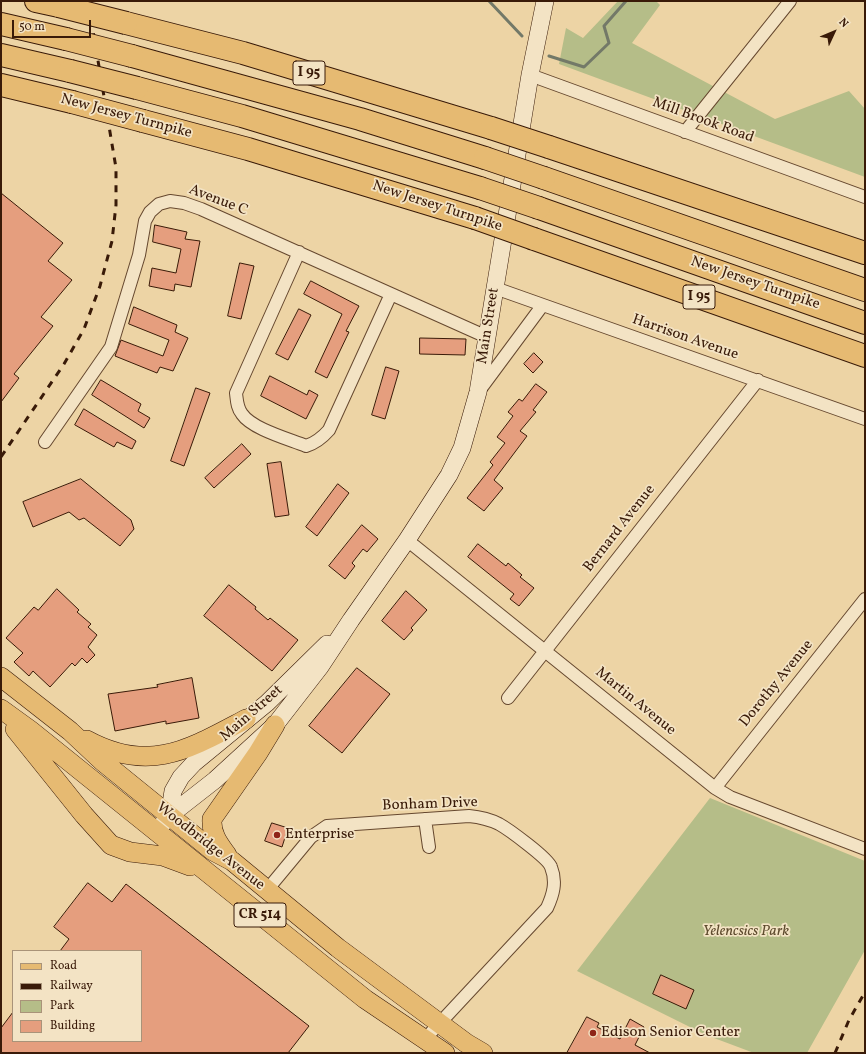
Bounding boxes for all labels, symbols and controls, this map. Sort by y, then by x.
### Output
scale bar [14,12,93,38]
north arrow [814,12,854,52]
text: N [835,15,851,31]
text: 50 m [19,19,45,35]
road number: I 95 [293,61,325,85]
street label: New Jersey Turnpike [58,91,194,143]
street label: Mill Brook Road [650,94,756,148]
street label: New Jersey Turnpike [370,178,504,236]
street label: Avenue C [186,182,250,220]
street label: New Jersey Turnpike [688,253,822,315]
road number: I 95 [683,285,715,309]
street label: Main Street [474,286,504,366]
street label: Harrison Avenue [629,311,741,365]
street label: Bernard Avenue [580,482,660,576]
street label: Dorothy Avenue [736,637,818,731]
street label: Martin Avenue [591,664,679,740]
street label: Main Street [217,682,287,746]
street label: Bonham Drive [382,794,478,816]
street label: Woodbridge Avenue [152,799,268,895]
place label: Enterprise [285,826,354,844]
marker: Enterprise [272,830,282,840]
road number: CR 514 [234,903,286,927]
park label: Yelencsics Park [703,923,789,941]
legend [12,950,142,1042]
text: Road [50,958,77,974]
text: Railway [50,978,93,994]
text: Park [50,998,75,1014]
text: Building [50,1018,95,1034]
place label: Edison Senior Center [601,1024,740,1042]
marker: Edison Senior Center [588,1028,598,1038]

